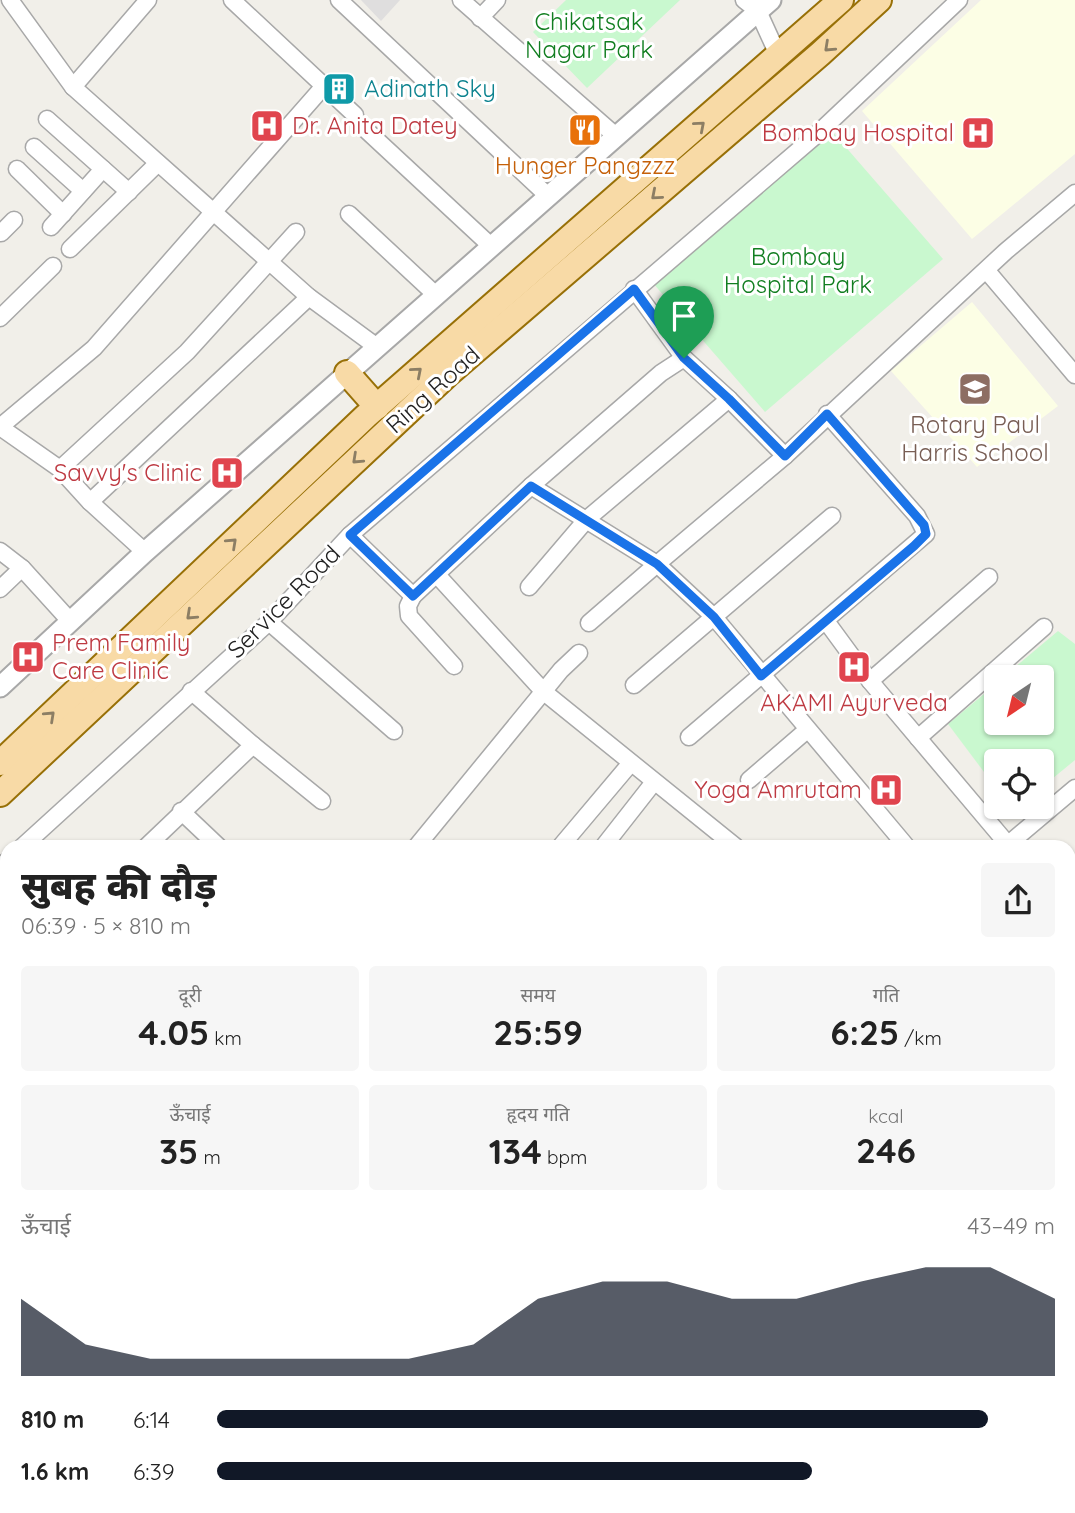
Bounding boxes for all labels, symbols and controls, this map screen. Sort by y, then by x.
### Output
park label: Chikatsak Nagar Park [525,6,653,64]
one-way arrow [824,38,837,51]
building icon: Adinath Sky [320,70,358,108]
place label: Adinath Sky [364,73,496,103]
hospital icon: Dr. Anita Datey [248,107,286,145]
place label: Dr. Anita Datey [292,110,458,140]
restaurant icon: Hunger Pangzzz [566,111,604,149]
hospital icon: Bombay Hospital [959,114,997,152]
place label: Bombay Hospital [762,117,954,147]
one-way arrow [692,122,705,135]
place label: Hunger Pangzzz [495,150,675,180]
one-way arrow [652,187,665,199]
park label: Bombay Hospital Park [724,241,872,299]
pin [654,286,714,358]
icon: arrive [665,297,703,335]
street label: Ring Road [379,339,486,439]
one-way arrow [409,368,422,380]
school or university icon: Rotary Paul Harris School [956,370,994,408]
place label: Rotary Paul Harris School [901,409,1049,467]
one-way arrow [352,451,365,463]
hospital icon: Savvy's Clinic [208,454,246,492]
place label: Savvy's Clinic [54,457,202,487]
street label: Service Road [221,539,346,664]
one-way arrow [224,539,237,551]
one-way arrow [186,606,199,619]
place label: Prem Family Care Clinic [52,627,190,685]
hospital icon: Prem Family Care Clinic [9,638,47,676]
hospital icon: AKAMI Ayurveda [835,648,873,686]
north arrow [984,665,1054,735]
map controls [984,665,1054,819]
place label: AKAMI Ayurveda [760,687,948,717]
one-way arrow [41,712,54,725]
button: locate [984,749,1054,819]
hospital icon: Yoga Amrutam [867,771,905,809]
place label: Yoga Amrutam [694,774,862,804]
text: सुबह की दौड़ [21,861,216,909]
button: share [981,863,1055,937]
text: 06:39 · 5 × 810 m [21,911,191,940]
text: दूरी [179,983,201,1007]
text: समय [520,983,556,1007]
text: गति [873,983,899,1007]
text: 4.05 [138,1010,209,1054]
text: 25:59 [493,1010,583,1054]
text: 6:25 [830,1010,899,1054]
text: km [209,1026,242,1050]
text: /km [899,1026,942,1050]
text: ऊँचाई [169,1102,211,1126]
text: हृदय गति [506,1102,570,1126]
text: kcal [868,1104,904,1128]
text: 246 [856,1128,916,1172]
text: 35 [159,1129,198,1173]
text: 134 [489,1129,542,1173]
text: m [198,1145,221,1169]
text: bpm [542,1145,587,1169]
text: ऊँचाई [21,1211,71,1240]
text: 43–49 m [967,1211,1055,1240]
text: 810 m [21,1405,84,1434]
text: 6:14 [133,1405,170,1434]
text: 1.6 km [21,1457,89,1486]
text: 6:39 [133,1457,175,1486]

